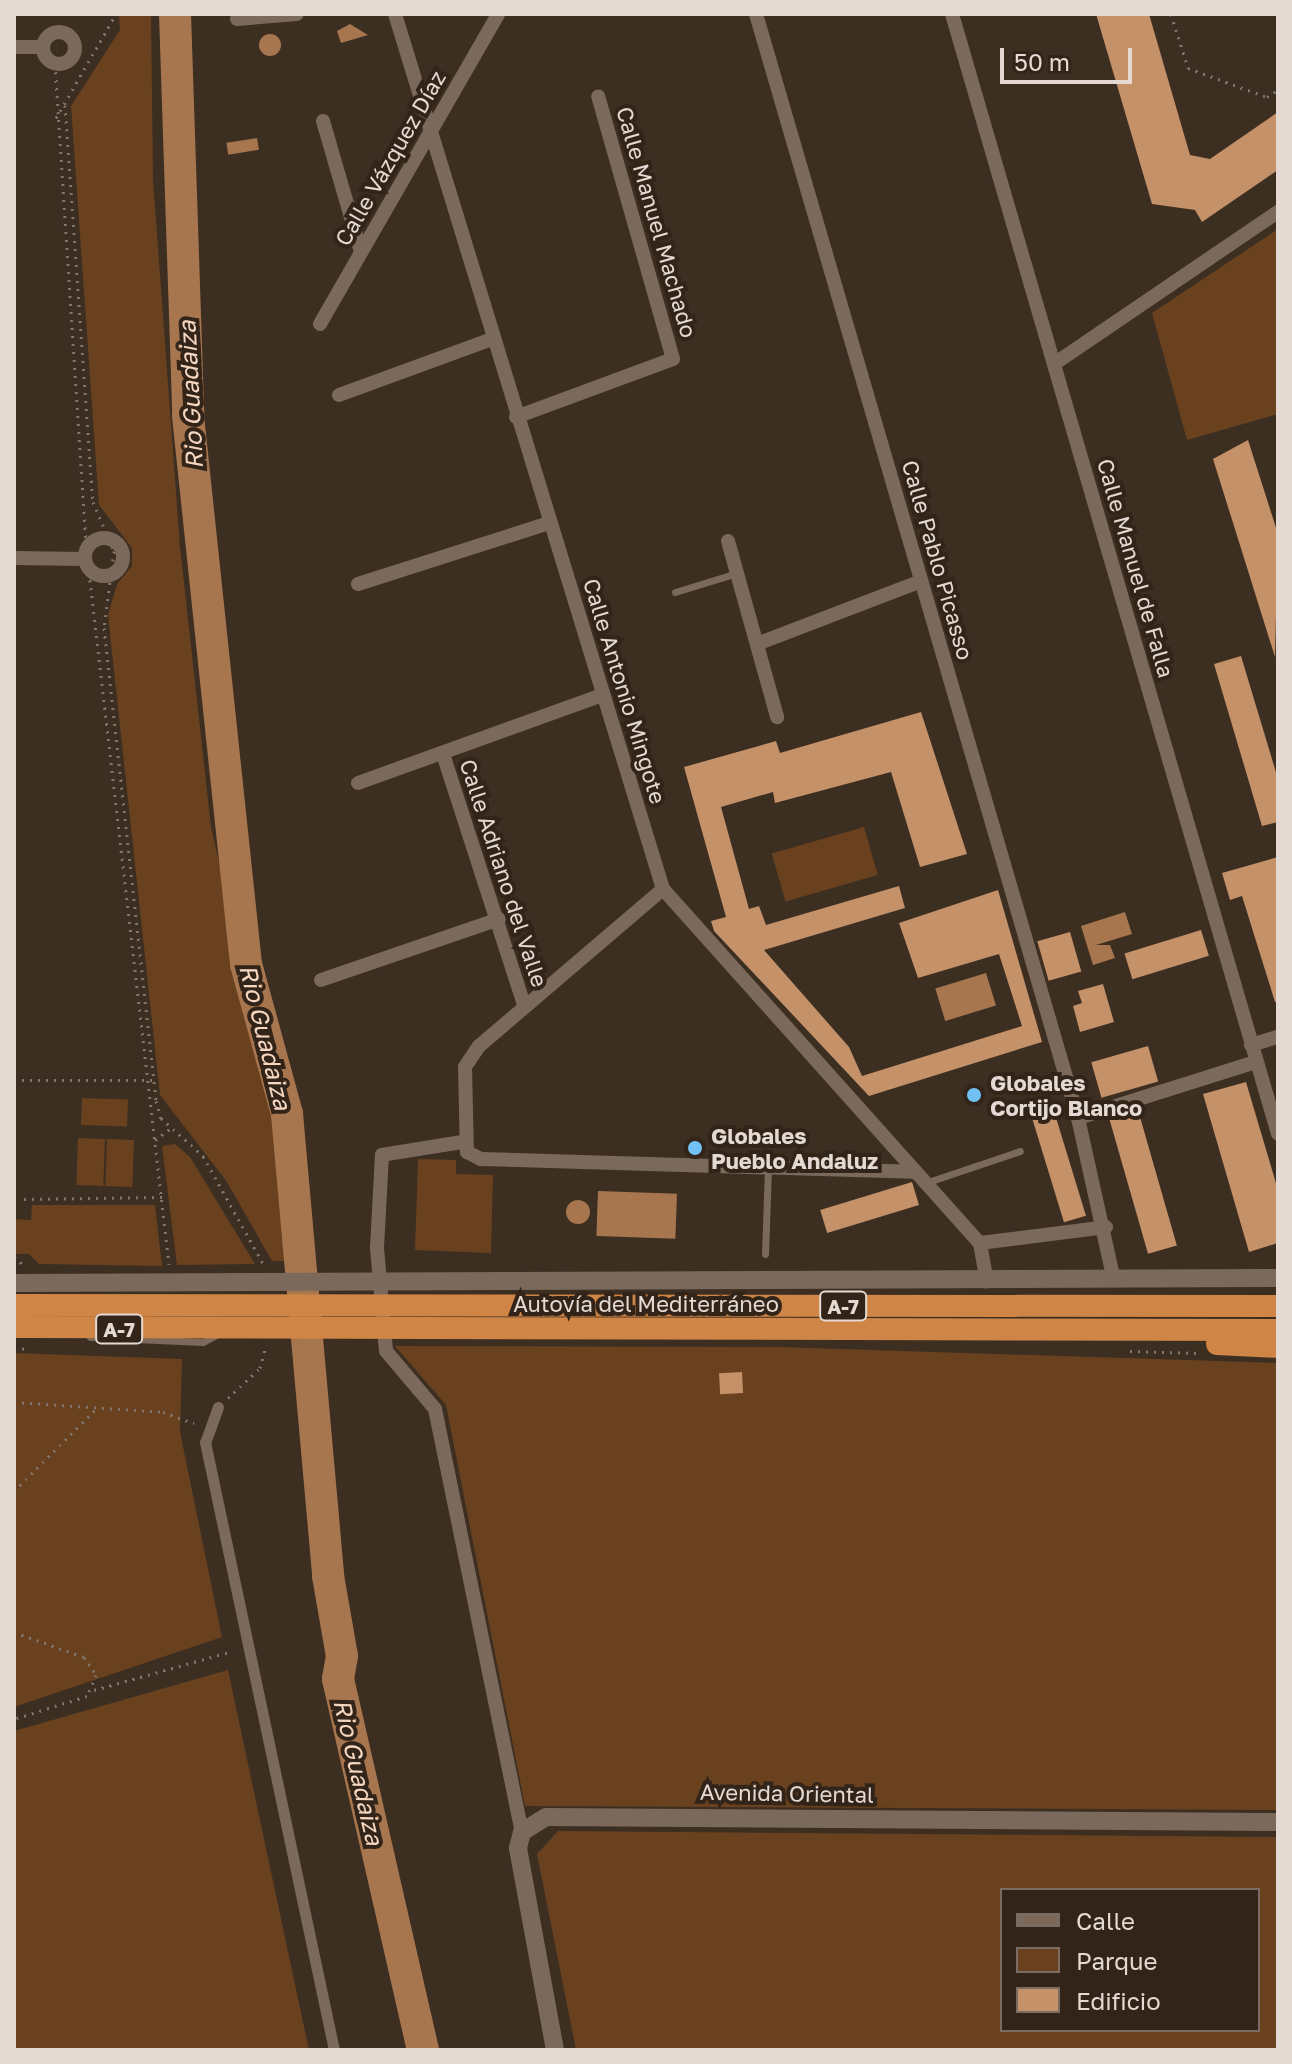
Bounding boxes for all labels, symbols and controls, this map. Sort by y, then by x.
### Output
scale bar [1004,32,1136,82]
text: 50 m [1014,47,1070,76]
street label: Calle Vázquez Díaz [329,66,451,250]
street label: Calle Manuel Machado [611,103,703,341]
water label: Rio Guadaiza [172,320,208,470]
street label: Calle Manuel de Falla [1092,456,1180,680]
street label: Calle Pablo Picasso [897,457,979,663]
street label: Calle Antonio Mingote [578,575,672,807]
street label: Calle Adriano del Valle [455,756,553,990]
water label: Rio Guadaiza [234,961,298,1113]
place label: Globales Cortijo Blanco [990,1069,1142,1120]
marker: Globales Cortijo Blanco [965,1086,983,1104]
place label: Globales Pueblo Andaluz [711,1122,878,1174]
marker: Globales Pueblo Andaluz [686,1139,704,1157]
road number: A-7 [819,1290,867,1322]
street label: Autovía del Mediterráneo [513,1291,779,1317]
road number: A-7 [95,1313,143,1345]
water label: Rio Guadaiza [328,1696,390,1848]
street label: Avenida Oriental [700,1778,874,1808]
legend [1000,1888,1260,2032]
text: Calle [1076,1906,1135,1935]
text: Parque [1076,1946,1157,1975]
text: Edificio [1076,1986,1161,2015]

